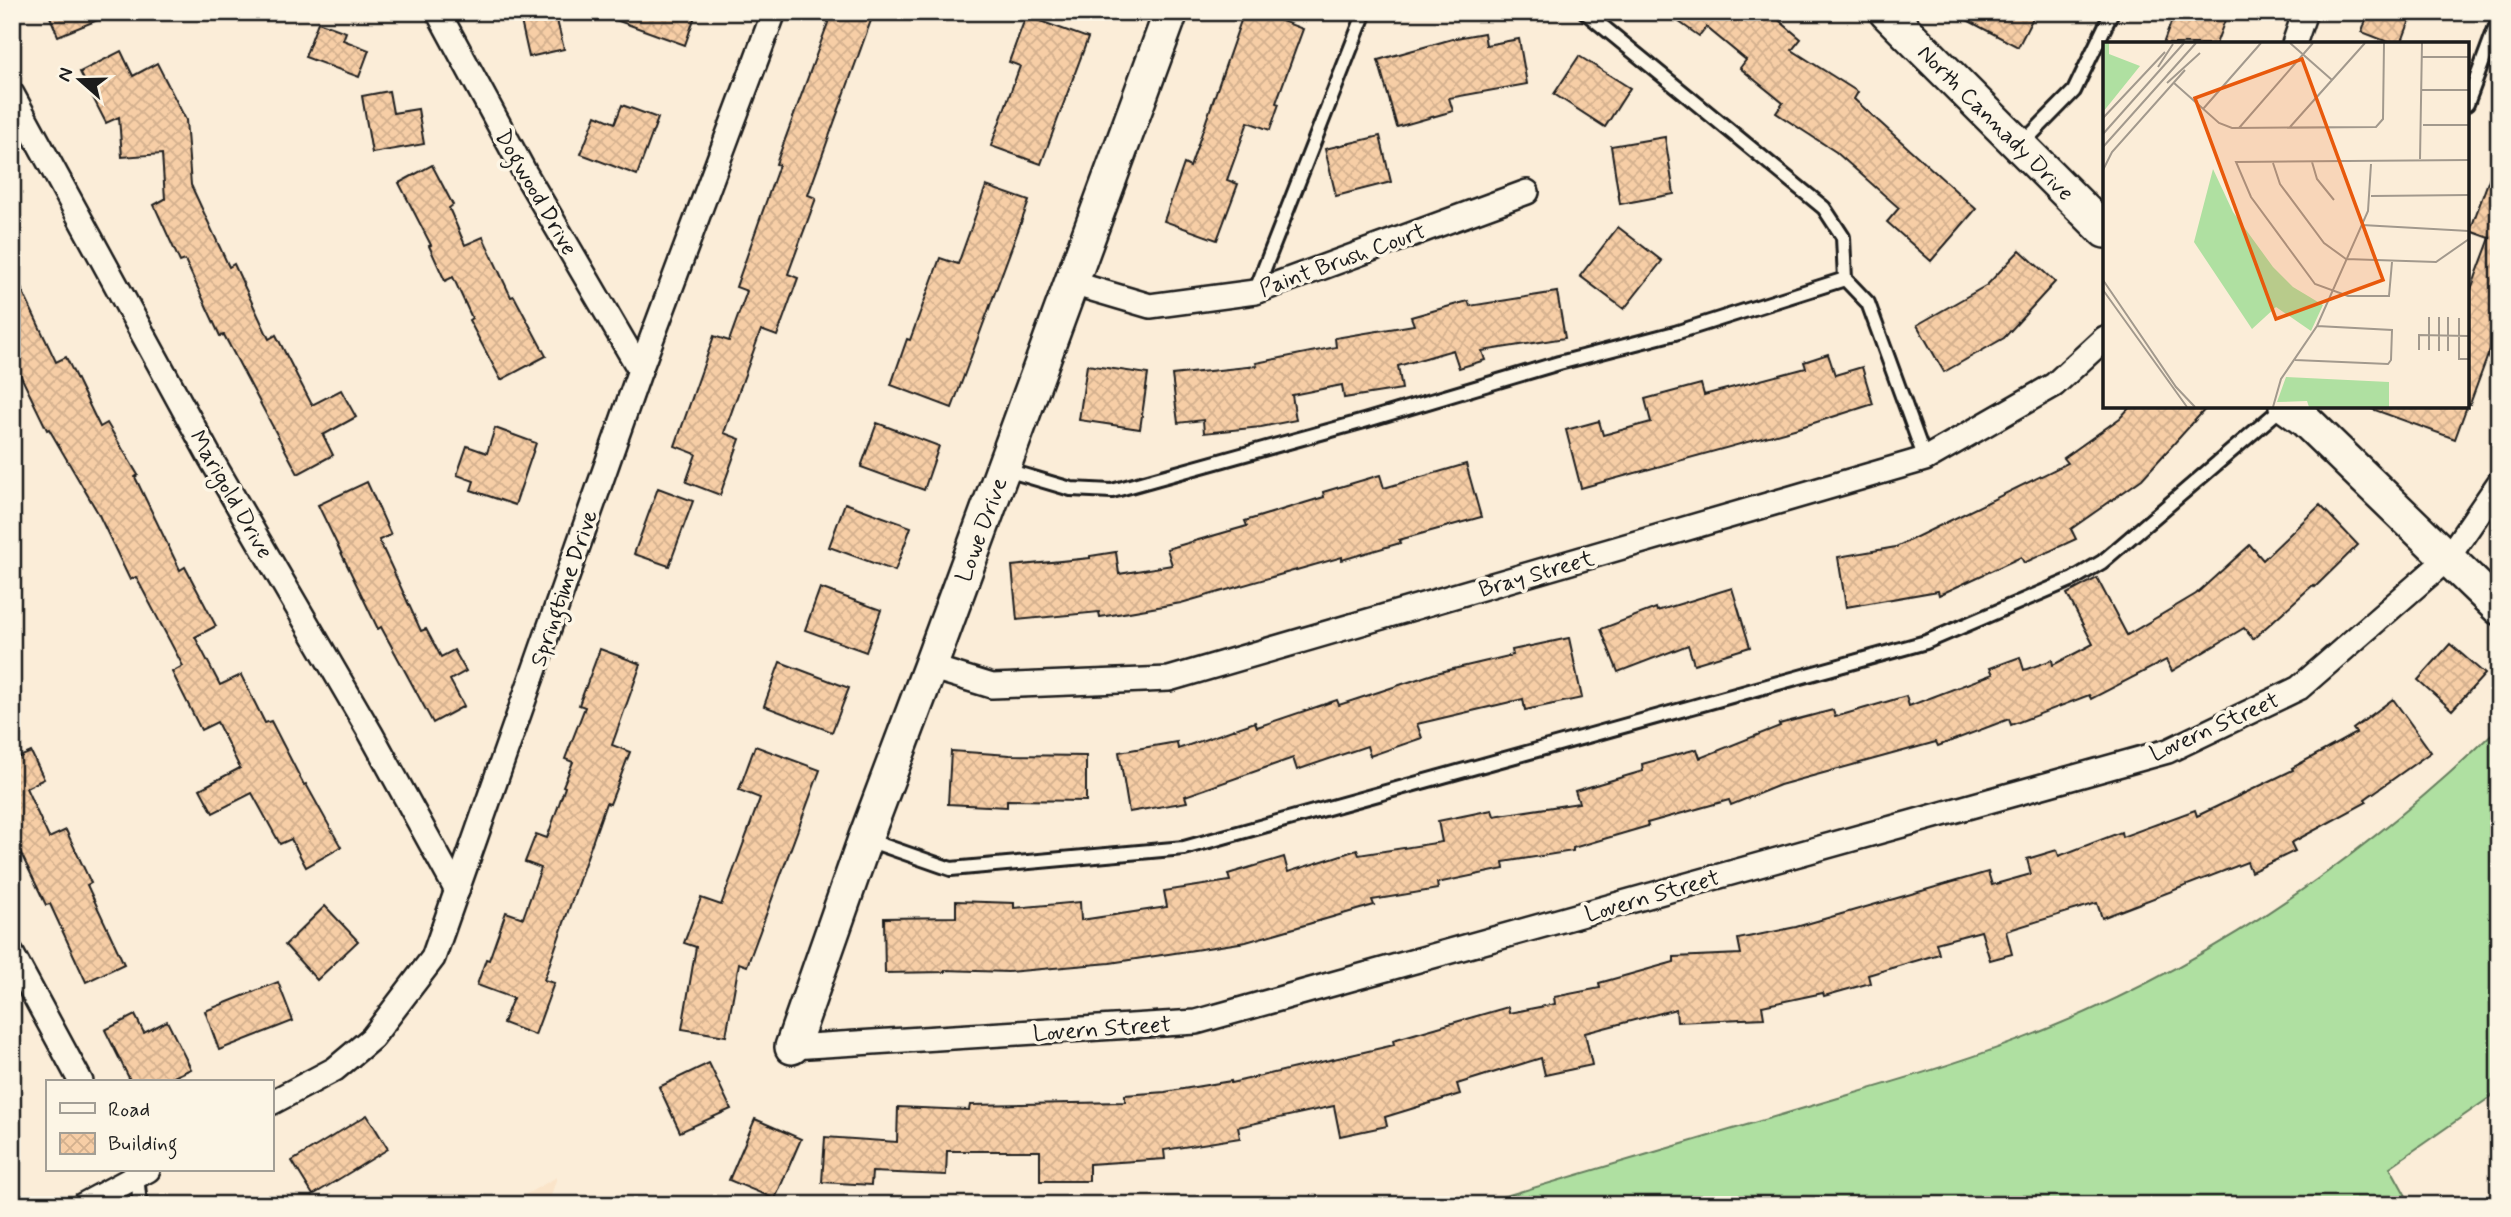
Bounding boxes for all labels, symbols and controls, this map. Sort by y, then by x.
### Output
street label: North Cannady Drive [1910,39,2080,208]
inset map [2103,42,2469,408]
north arrow [46,46,116,116]
text: N [52,64,79,85]
street label: Dogwood Drive [485,124,583,263]
street label: Paint Brush Court [1255,217,1430,305]
street label: Marigold Drive [180,425,279,566]
street label: Lowe Drive [950,474,1015,586]
street label: Springtime Drive [524,506,608,672]
street label: Bray Street [1475,544,1598,606]
street label: Lovern Street [2145,686,2284,770]
street label: Lovern Street [1582,863,1723,930]
street label: Lovern Street [1032,1010,1172,1050]
legend [46,1080,273,1172]
text: Road [108,1096,150,1124]
text: Building [108,1130,178,1160]

